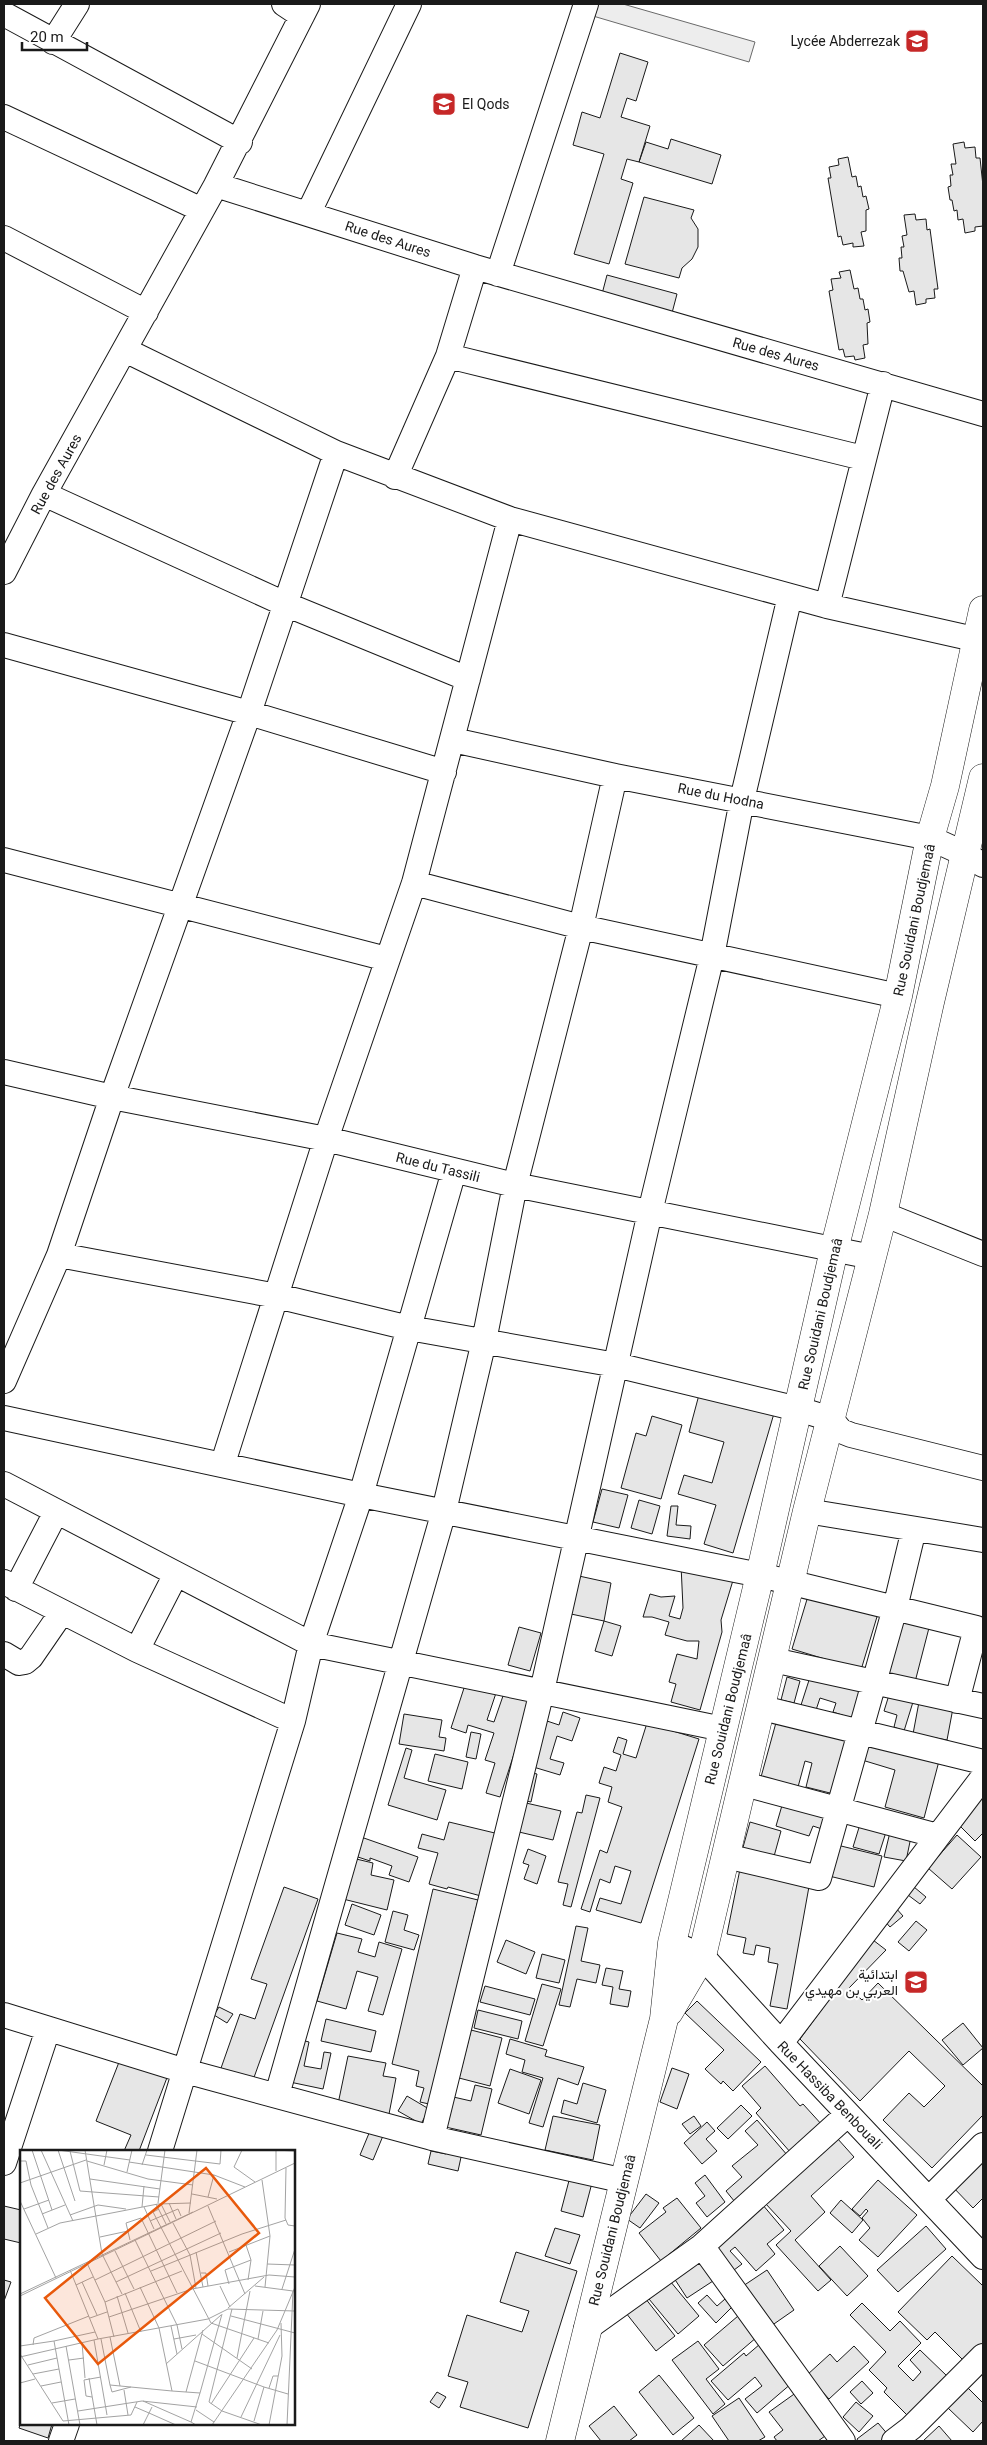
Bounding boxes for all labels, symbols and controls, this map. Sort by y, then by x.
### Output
scale bar [22,20,88,52]
text: 20 m [30,28,64,46]
school or university icon: Lycée Abderrezak [904,28,930,54]
place label: Lycée Abderrezak [790,33,901,49]
school or university icon: El Qods [431,91,457,117]
place label: El Qods [462,96,510,112]
street label: Rue des Aures [343,218,433,260]
street label: Rue des Aures [731,334,821,374]
street label: Rue des Aures [27,431,85,517]
street label: Rue du Hodna [677,780,765,812]
street label: Rue Souidani Boudjemaâ [890,842,938,998]
street label: Rue du Tassili [394,1149,482,1185]
street label: Rue Souidani Boudjemaâ [795,1236,845,1392]
street label: Rue Souidani Boudjemaâ [701,1632,755,1786]
place label: ابتدائية العربي بن مهيدي [805,1966,898,2002]
school or university icon: ابتدائية العربي بن مهيدي [903,1969,929,1995]
street label: Rue Hassiba Benbouali [774,2038,886,2152]
inset map [20,2150,295,2425]
street label: Rue Souidani Boudjemaâ [585,2153,639,2307]

